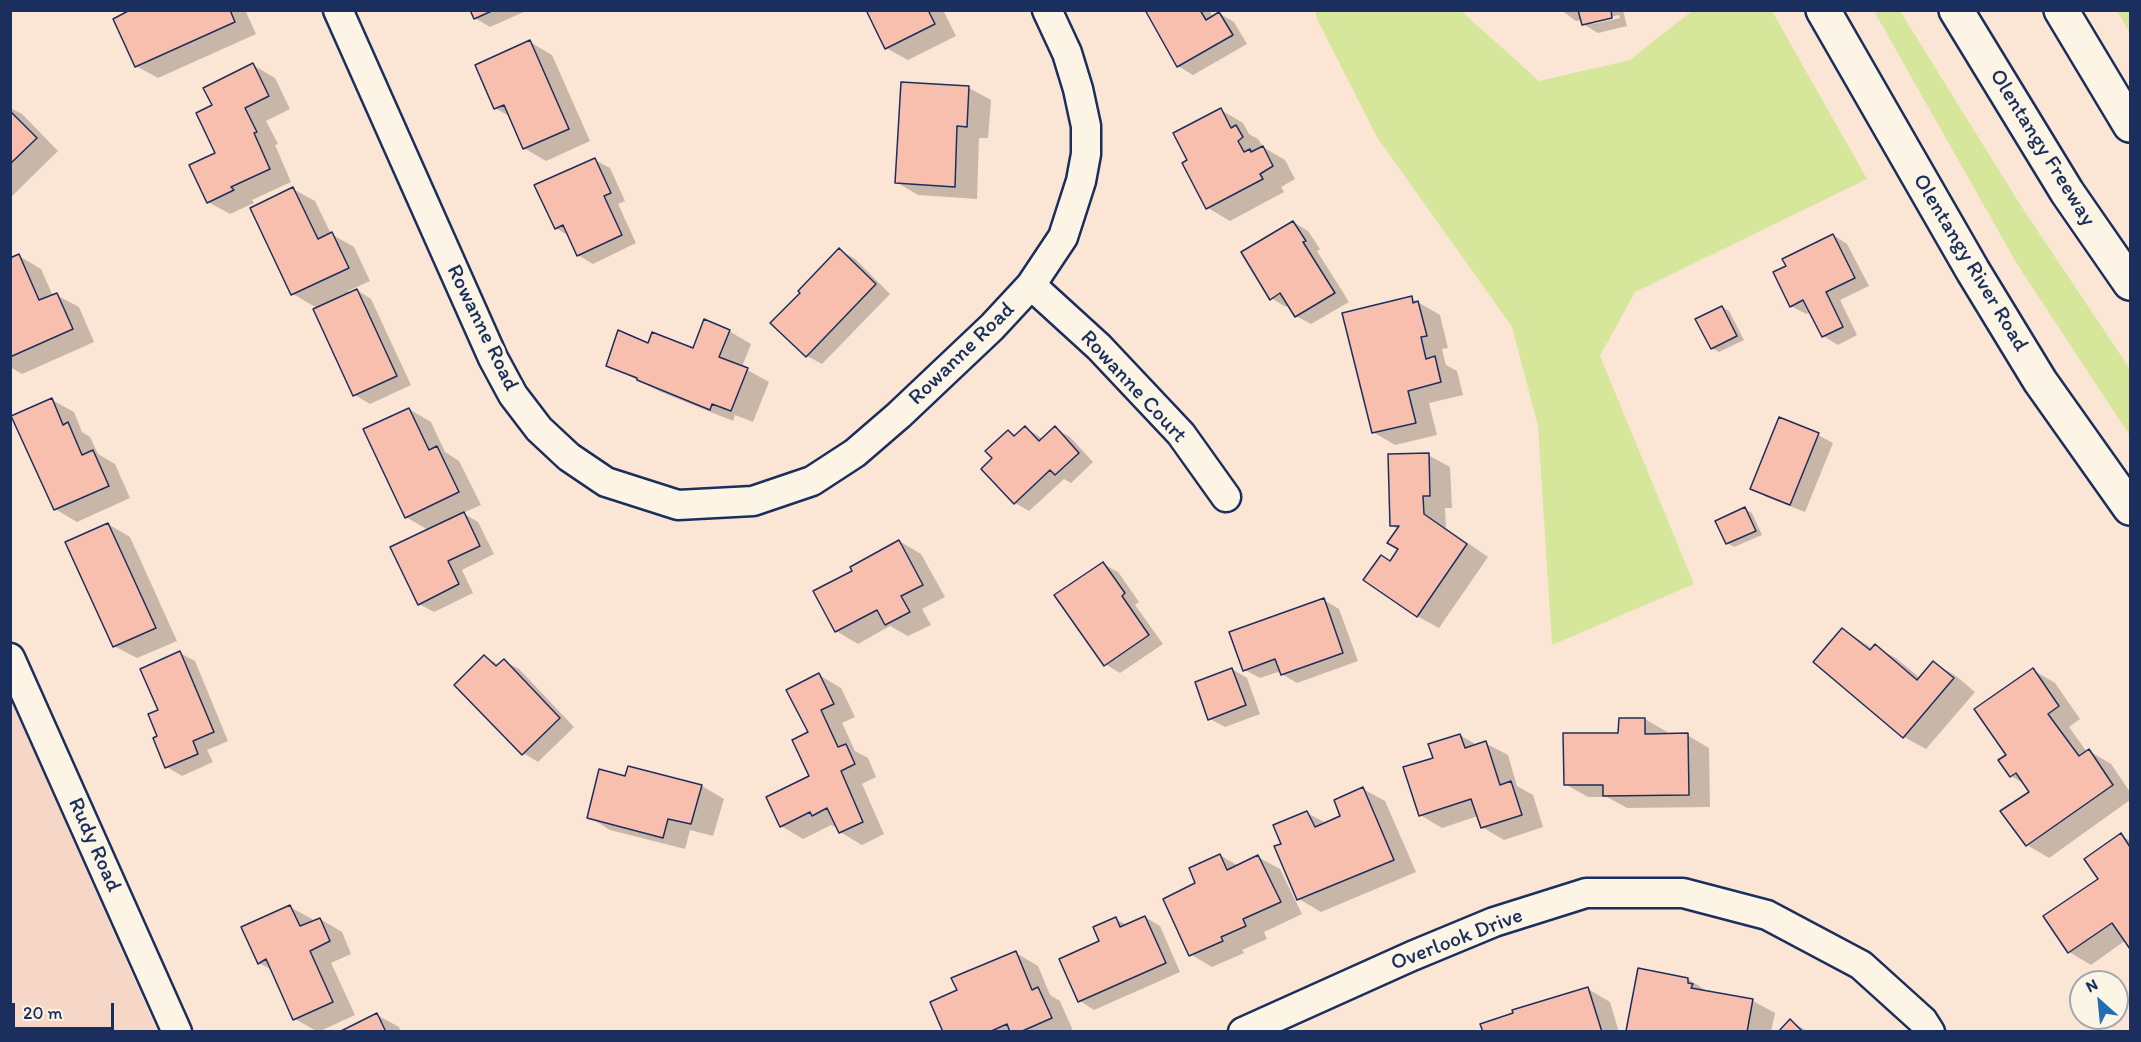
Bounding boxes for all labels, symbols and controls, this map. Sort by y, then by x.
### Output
street label: Olentangy Freeway [1983,65,2101,231]
street label: Olentangy River Road [1907,169,2033,357]
street label: Rowanne Road [440,260,524,396]
street label: Rowanne Road [903,297,1021,411]
street label: Rowanne Court [1074,325,1192,449]
street label: Rudy Road [62,794,126,896]
street label: Overlook Drive [1387,903,1527,977]
north arrow [2069,970,2129,1030]
text: N [2082,974,2101,996]
scale bar [15,991,117,1029]
text: 20 m [23,1002,63,1024]

